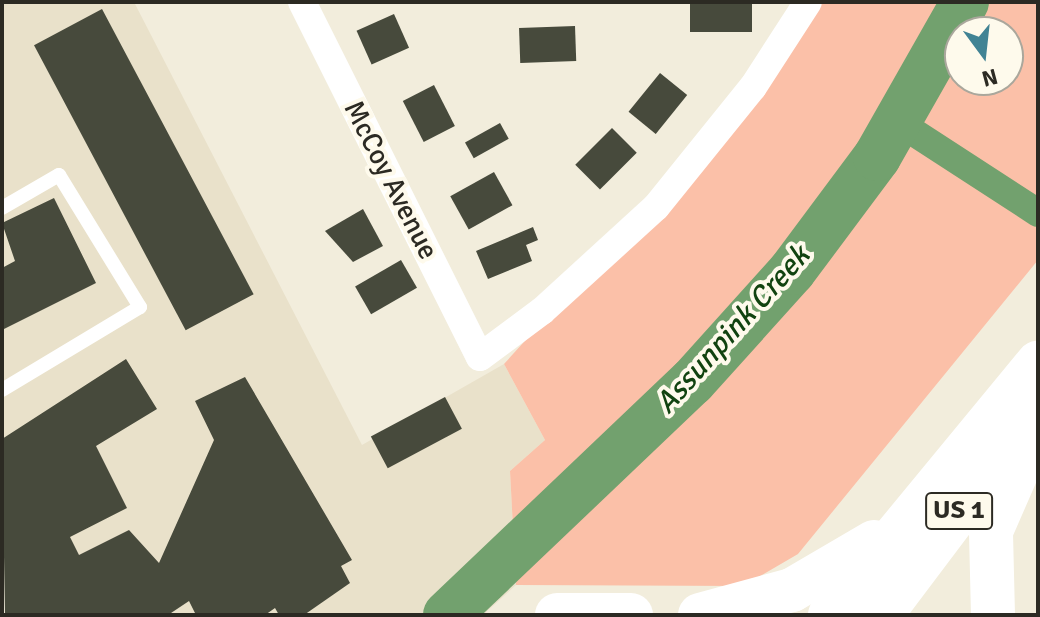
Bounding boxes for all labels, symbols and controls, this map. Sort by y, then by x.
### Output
north arrow [944,16,1024,96]
text: N [979,63,1001,93]
street label: McCoy Avenue [337,95,445,265]
water label: Assunpink Creek [648,239,818,421]
road number: US 1 [925,489,993,533]

